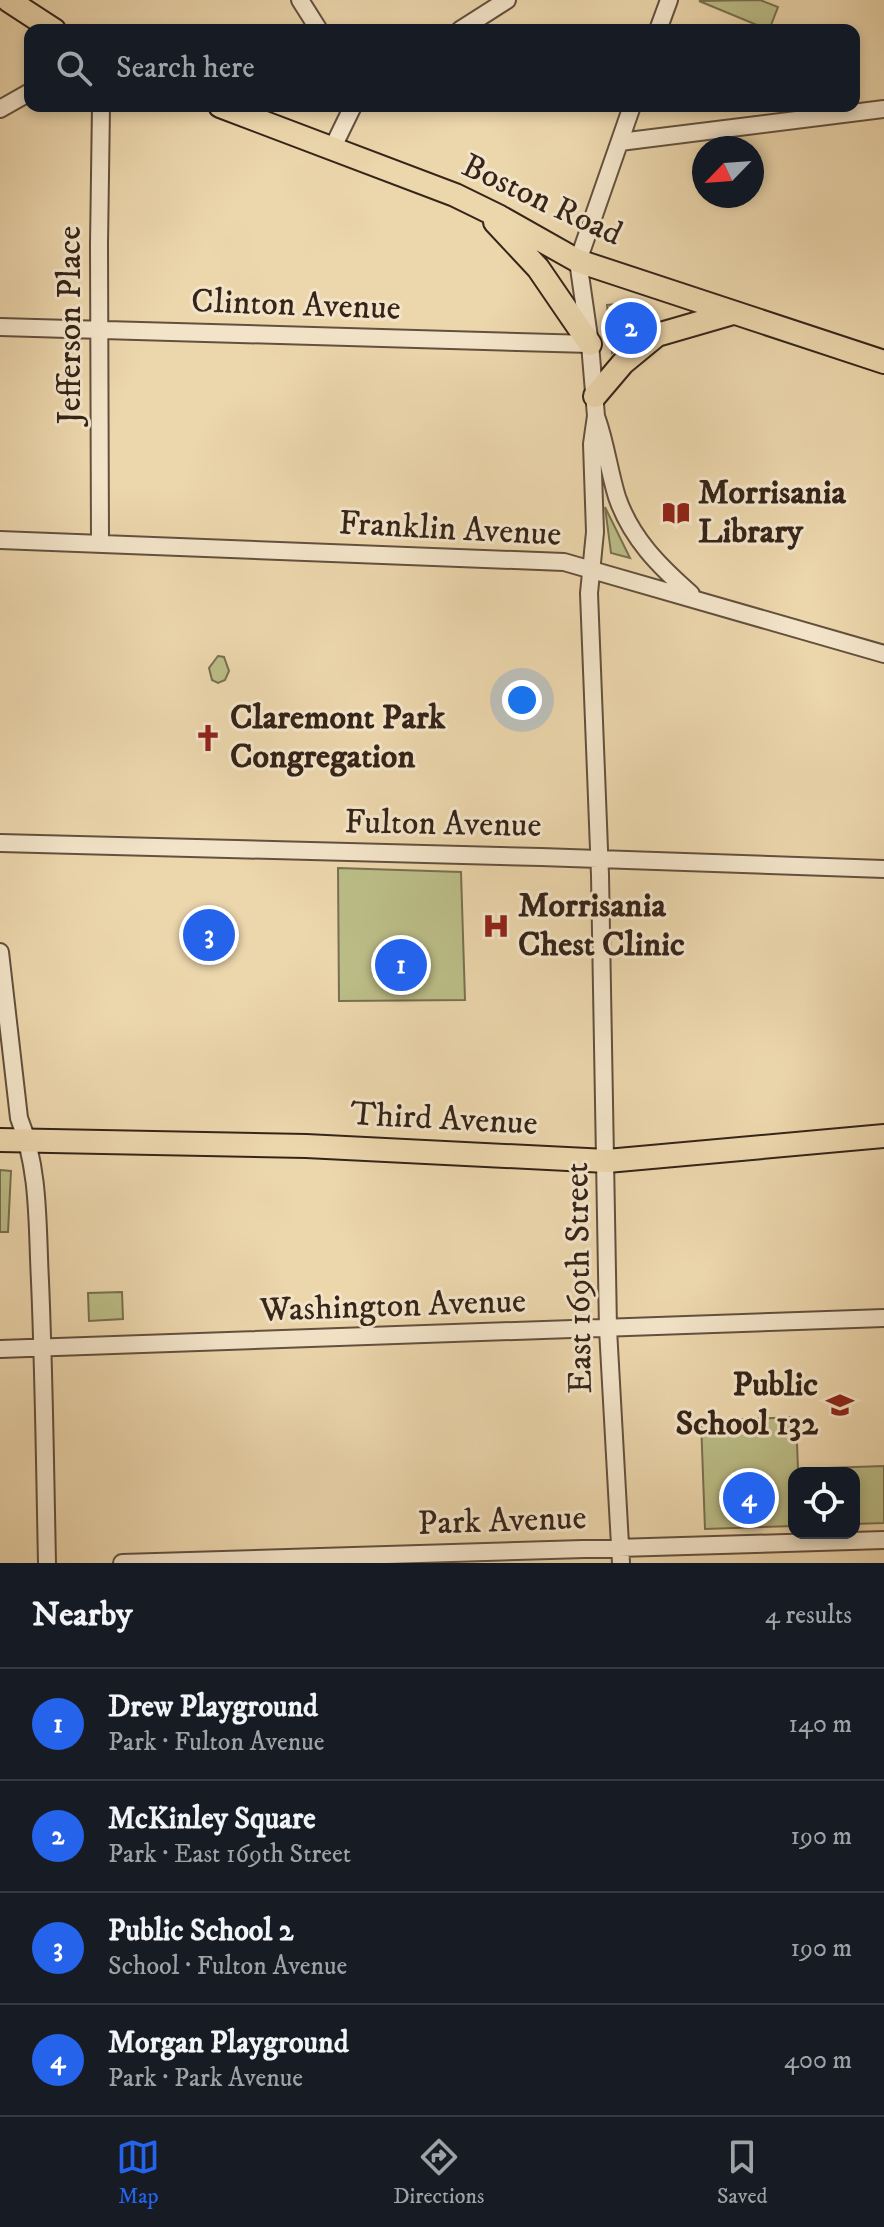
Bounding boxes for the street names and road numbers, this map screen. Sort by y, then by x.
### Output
street label: Boston Road [455,145,629,255]
street label: Jefferson Place [49,226,91,427]
street label: Clinton Avenue [190,280,402,330]
street label: Franklin Avenue [338,502,562,556]
street label: Fulton Avenue [344,801,542,847]
street label: Third Avenue [349,1093,539,1145]
street label: East 169th Street [556,1162,602,1394]
street label: Washington Avenue [258,1280,527,1332]
street label: Park Avenue [417,1497,587,1545]

